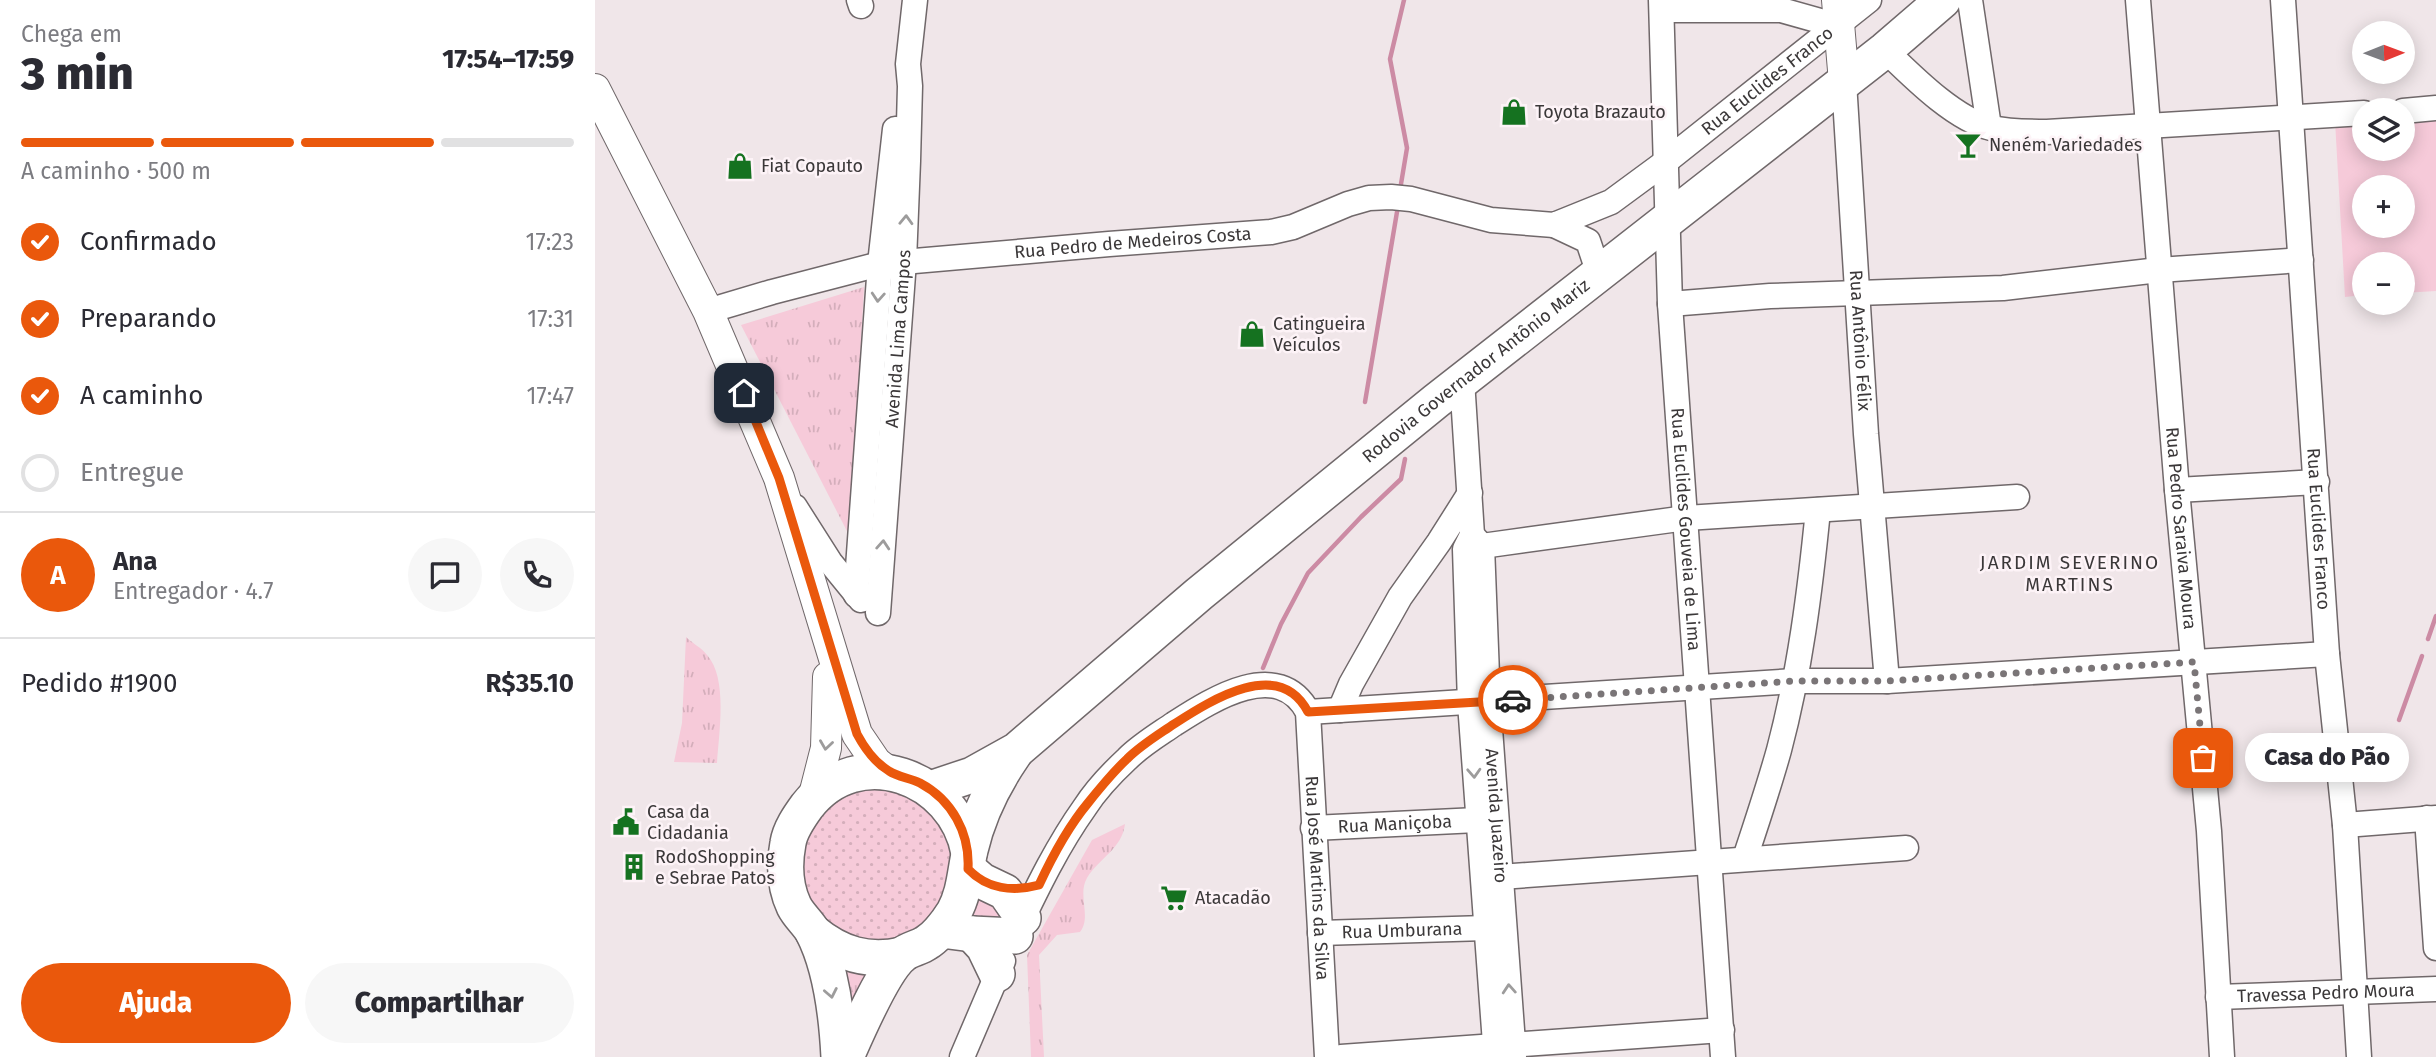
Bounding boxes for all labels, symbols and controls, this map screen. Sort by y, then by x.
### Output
text: Chega em [21,20,122,48]
north arrow [2352,21,2415,84]
map controls [2352,21,2415,315]
street label: Rua Euclides Franco [1697,22,1838,140]
text: 17:54–17:59 [442,44,574,75]
text: 3 min [21,46,134,101]
shop icon: Toyota Brazauto [1499,97,1529,127]
button: layers [2352,98,2415,161]
place label: Toyota Brazauto [1535,101,1666,123]
bar icon: Neném Variedades [1953,130,1983,160]
place label: Neném Variedades [1989,134,2142,156]
shop icon: Fiat Copauto [725,151,755,181]
place label: Fiat Copauto [761,155,863,177]
text: A caminho · 500 m [21,157,211,185]
button: + [2352,175,2415,238]
one-way arrow [898,214,913,225]
street label: Rua Pedro de Medeiros Costa [1013,222,1252,263]
icon: check [21,223,59,261]
text: Confirmado [80,226,217,257]
text: 17:23 [526,228,574,256]
street label: Avenida Lima Campos [881,249,915,429]
button: − [2352,252,2415,315]
street label: Rua Antônio Félix [1845,269,1876,412]
street label: Rodovia Governador Antônio Mariz [1358,274,1594,468]
one-way arrow [871,292,886,303]
icon: check [21,300,59,338]
text: Preparando [80,303,217,334]
text: 17:31 [527,305,574,333]
place label: Catingueira Veículos [1273,313,1365,356]
shop icon: Catingueira Veículos [1237,319,1267,349]
pin [714,363,774,423]
icon: home [725,374,763,412]
icon: check [21,377,59,415]
text: A caminho [80,380,203,411]
text: 17:47 [527,382,574,410]
street label: Rua Euclides Gouveia de Lima [1666,407,1705,652]
street label: Rua Pedro Saraiva Moura [2161,426,2201,631]
street label: Rua Euclides Franco [2302,447,2335,610]
text: Entregue [80,457,184,488]
button: chat [408,538,482,612]
button: phone [500,538,574,612]
one-way arrow [875,539,890,550]
text: Ana [113,546,158,577]
district label: JARDIM SEVERINO MARTINS [1980,551,2160,596]
text: A [50,560,66,591]
text: Entregador · 4.7 [113,577,273,605]
courier [1478,665,1548,735]
text: Pedido #1900 [21,668,177,699]
text: R$35.10 [486,668,574,699]
icon: car [1494,681,1532,719]
pin [2173,728,2233,788]
callout: Casa do Pão [2245,734,2409,782]
one-way arrow [818,739,833,751]
icon: bag [2184,739,2222,777]
text: Casa do Pão [2264,743,2390,771]
street label: Avenida Juazeiro [1480,747,1512,884]
one-way arrow [1467,768,1482,779]
street label: Rua José Martins da Silva [1301,775,1334,981]
place label: Casa da Cidadania [647,801,729,844]
public building icon: Casa da Cidadania [611,807,641,837]
street label: Rua Maniçoba [1337,810,1453,838]
place label: RodoShopping e Sebrae Patos [655,846,775,889]
building icon: RodoShopping e Sebrae Patos [619,852,649,882]
supermarket icon: Atacadão [1159,883,1189,913]
place label: Atacadão [1195,887,1271,909]
street label: Rua Umburana [1341,918,1463,943]
button: Ajuda [21,963,291,1043]
button: Compartilhar [305,963,574,1043]
street label: Travessa Pedro Moura [2237,979,2415,1007]
one-way arrow [1501,983,1516,994]
one-way arrow [823,987,838,999]

